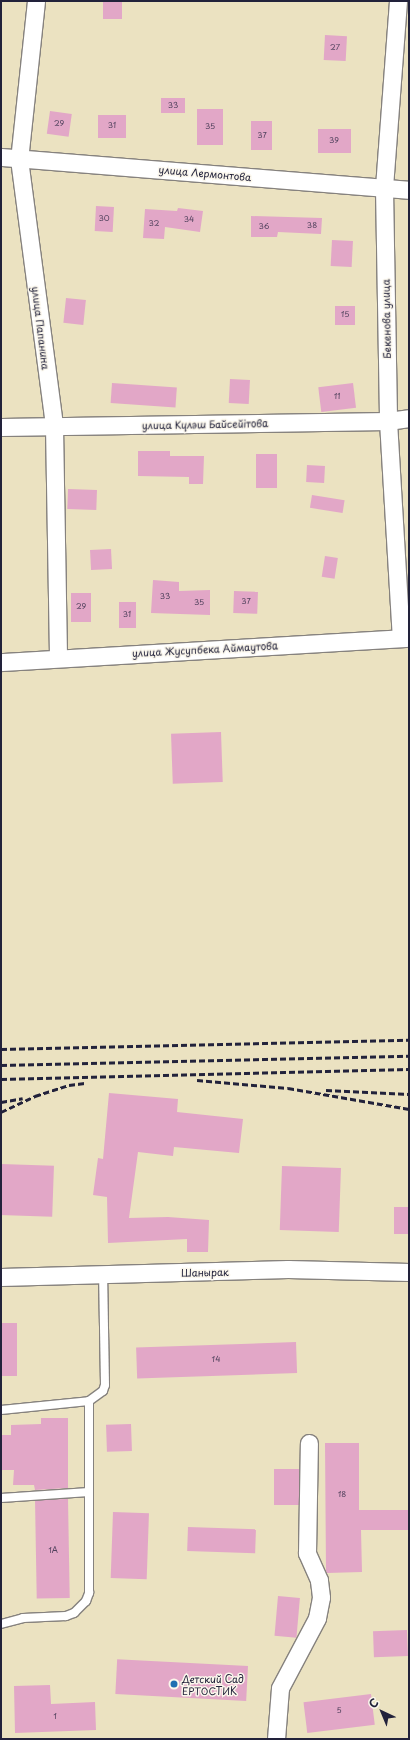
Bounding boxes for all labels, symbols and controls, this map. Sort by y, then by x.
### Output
house number: 27 [330,43,340,53]
house number: 33 [168,101,178,111]
house number: 29 [54,119,64,129]
house number: 31 [108,121,116,131]
house number: 35 [205,122,215,132]
house number: 37 [257,131,267,141]
house number: 39 [329,136,339,146]
street label: улица Лермонтова [158,163,252,183]
house number: 30 [98,214,110,224]
house number: 34 [184,215,194,225]
house number: 32 [149,219,159,229]
house number: 38 [307,221,317,231]
house number: 36 [259,222,269,232]
street label: Бекенова улица [379,279,393,359]
street label: улица Папанина [30,286,52,370]
house number: 15 [341,310,349,320]
house number: 11 [334,392,340,402]
street label: улица Күләш Байсейітова [141,417,269,431]
house number: 33 [160,592,170,602]
house number: 37 [241,597,251,607]
house number: 35 [194,598,204,608]
house number: 29 [76,602,86,612]
house number: 31 [123,610,131,620]
street label: улица Жусупбека Аймаутова [131,639,279,659]
street label: Шанырак [181,1266,229,1278]
house number: 14 [212,1355,220,1365]
house number: 18 [338,1490,346,1500]
house number: 1А [48,1546,58,1556]
place label: Детский Сад ЕРТОСТИК [182,1672,244,1696]
marker: Детский Сад ЕРТОСТИК [169,1679,179,1689]
north arrow [362,1692,402,1732]
text: С [364,1694,382,1712]
house number: 5 [336,1706,342,1716]
house number: 1 [53,1712,57,1722]

